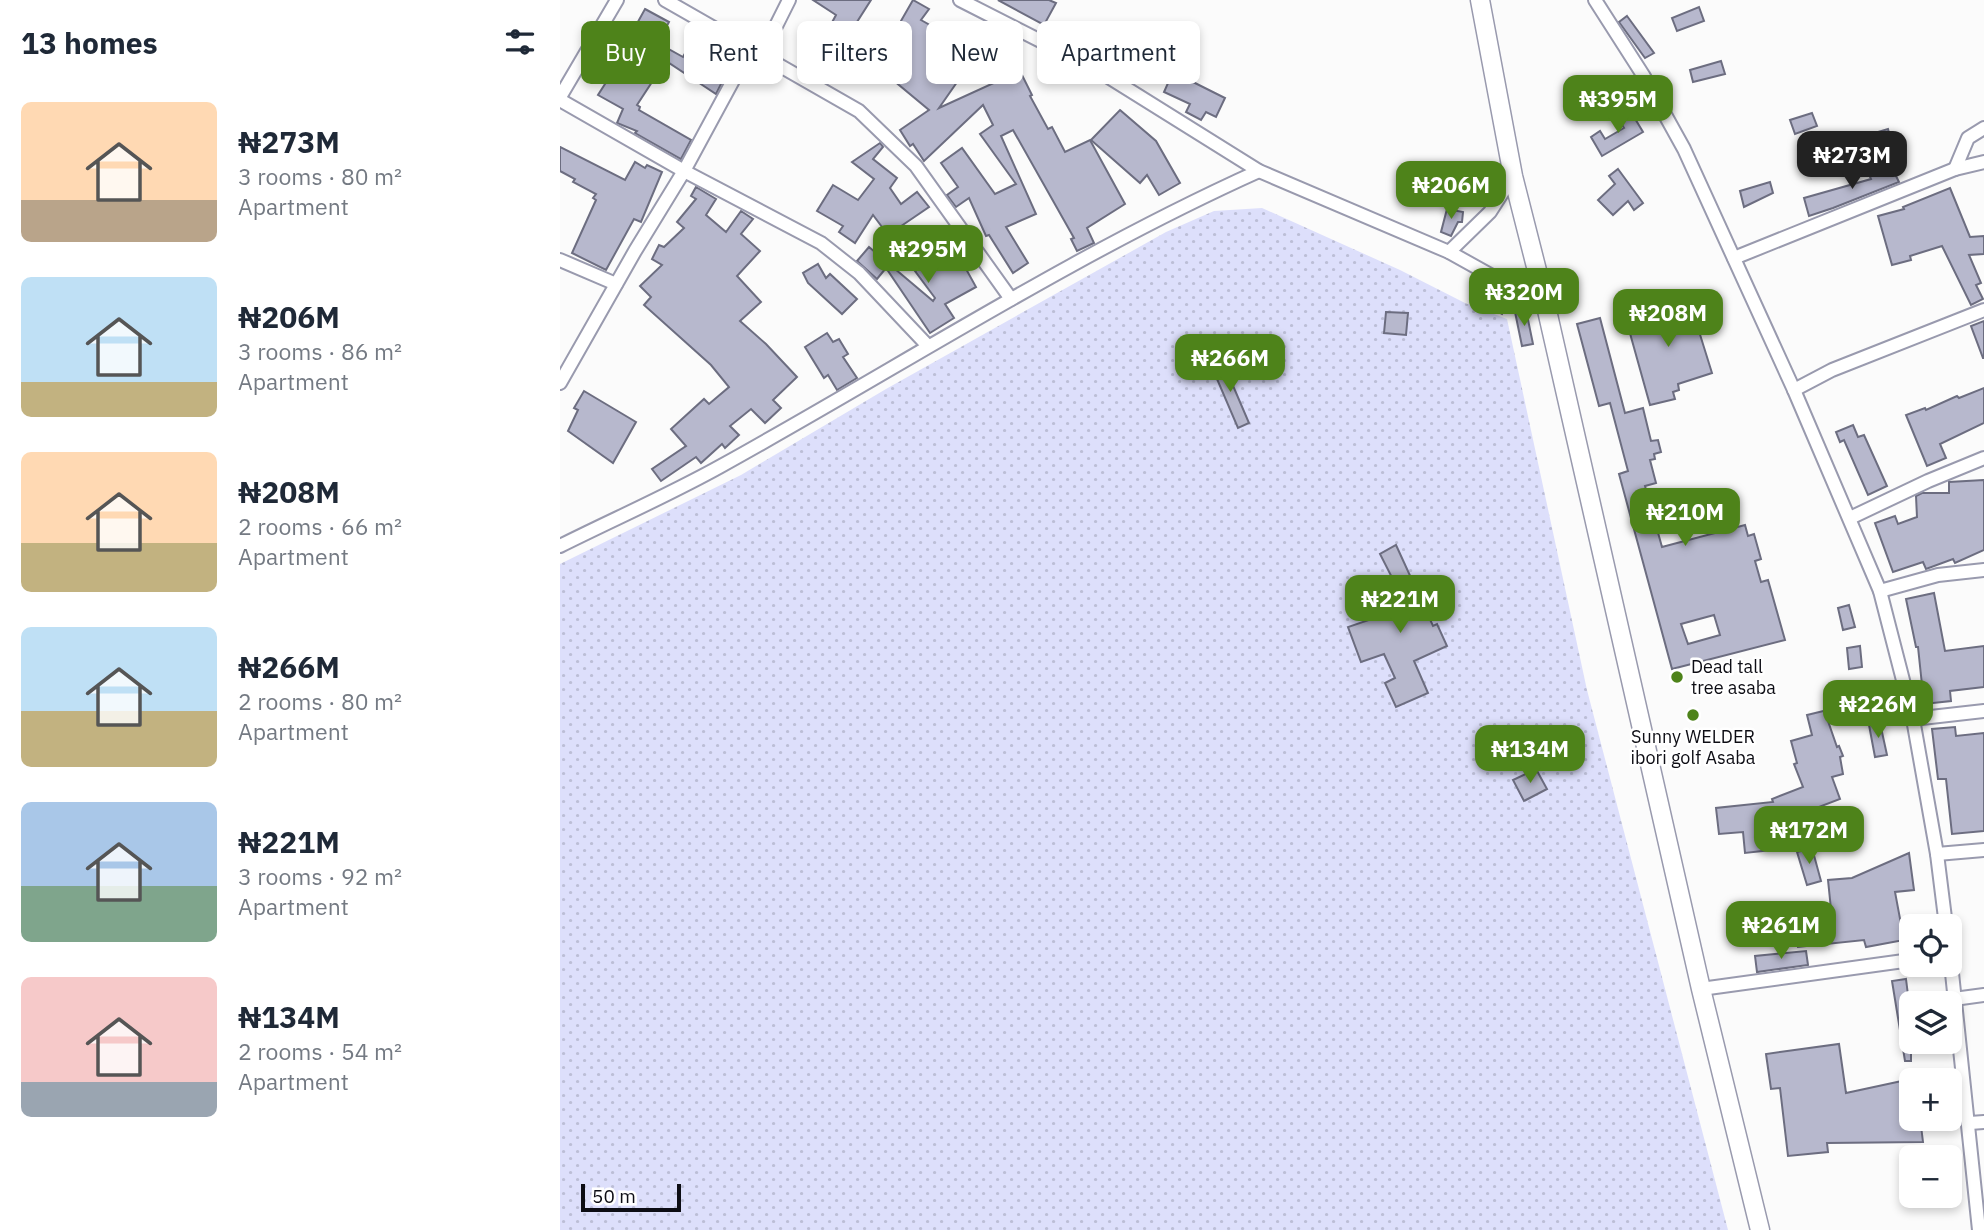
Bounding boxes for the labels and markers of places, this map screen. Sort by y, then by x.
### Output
pin: ₦395M [1569,76,1667,135]
pin: ₦273M [1803,132,1901,191]
pin: ₦206M [1402,162,1500,221]
pin: ₦295M [879,226,977,285]
pin: ₦320M [1475,268,1573,328]
pin: ₦208M [1619,290,1717,349]
pin: ₦266M [1181,334,1279,394]
pin: ₦210M [1636,489,1734,548]
pin: ₦221M [1351,576,1449,635]
place label: Dead tall tree asaba [1691,655,1776,699]
marker: Dead tall tree asaba [1669,669,1685,685]
pin: ₦226M [1829,680,1927,740]
marker: Sunny WELDER ibori golf Asaba [1685,707,1701,723]
place label: Sunny WELDER ibori golf Asaba [1631,725,1756,769]
pin: ₦134M [1481,726,1579,785]
pin: ₦172M [1760,806,1858,866]
pin: ₦261M [1732,902,1830,961]

